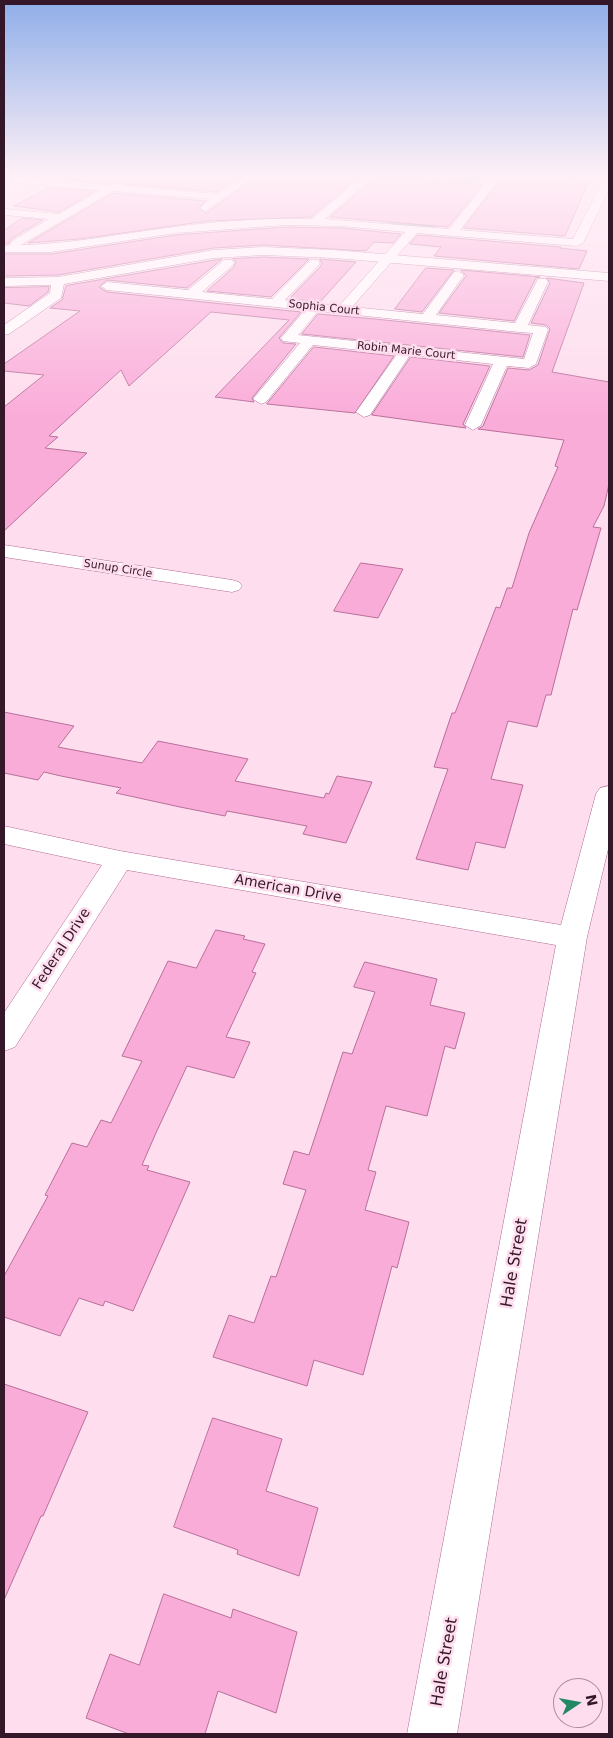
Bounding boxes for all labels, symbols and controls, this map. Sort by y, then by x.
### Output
street label: Sophia Court [288,298,360,318]
street label: Robin Marie Court [356,339,456,363]
street label: Sunup Circle [83,557,153,581]
street label: American Drive [233,871,343,907]
street label: Federal Drive [30,905,94,993]
street label: Hale Street [498,1217,532,1309]
street label: Hale Street [428,1616,462,1708]
north arrow [553,1678,603,1728]
text: N [583,1693,601,1707]

